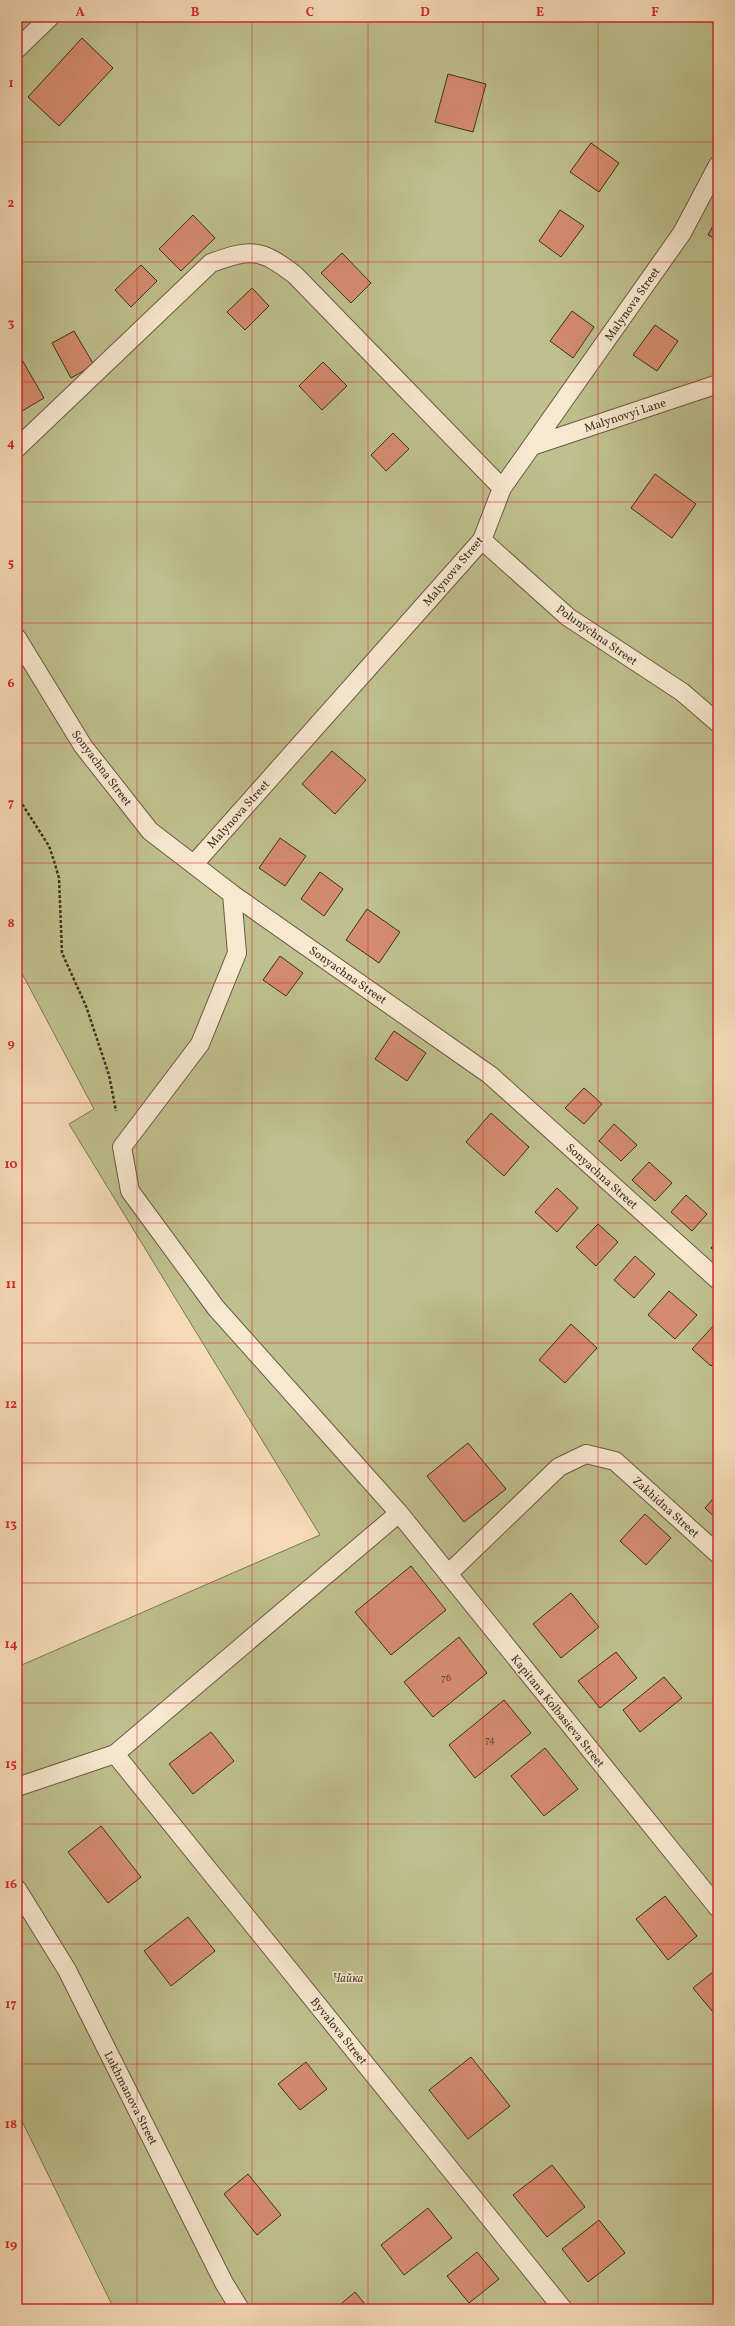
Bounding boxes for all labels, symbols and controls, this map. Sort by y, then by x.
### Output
text: A [75,4,85,22]
text: B [191,4,200,22]
text: C [306,4,314,22]
text: D [420,4,430,22]
text: E [536,4,544,22]
text: F [651,4,659,22]
text: 1 [8,75,14,93]
text: 2 [8,195,15,213]
street label: Malynova Street [601,264,664,345]
text: 3 [8,315,15,333]
street label: Malynovyi Lane [582,395,669,437]
text: 4 [7,435,15,453]
street label: Malynova Street [420,533,488,610]
text: 5 [8,555,14,573]
street label: Polunychna Street [553,602,640,670]
text: 6 [7,675,15,693]
street label: Sonyachna Street [67,727,135,810]
street label: Malynova Street [204,777,274,852]
text: 7 [8,795,14,813]
text: 8 [7,915,15,933]
street label: Sonyachna Street [305,943,389,1009]
text: 9 [7,1035,15,1053]
street label: Sonyachna Street [562,1140,641,1213]
text: 10 [4,1156,18,1174]
text: 11 [6,1276,16,1294]
text: 12 [5,1396,17,1414]
street label: Zakhidna Street [629,1473,702,1542]
text: 13 [5,1516,17,1534]
text: 14 [4,1636,18,1654]
street label: Kapitana Kolbasieva Street [507,1652,608,1771]
house number: 76 [441,1671,451,1685]
house number: 74 [485,1733,495,1747]
text: 15 [5,1756,17,1774]
text: 16 [5,1876,17,1894]
park label: Чайка [333,1971,364,1987]
street label: Byvalova Street [306,1995,370,2069]
text: 17 [5,1996,17,2014]
street label: Lukhmanova Street [100,2049,161,2148]
text: 18 [5,2116,17,2134]
text: 19 [5,2236,17,2254]

